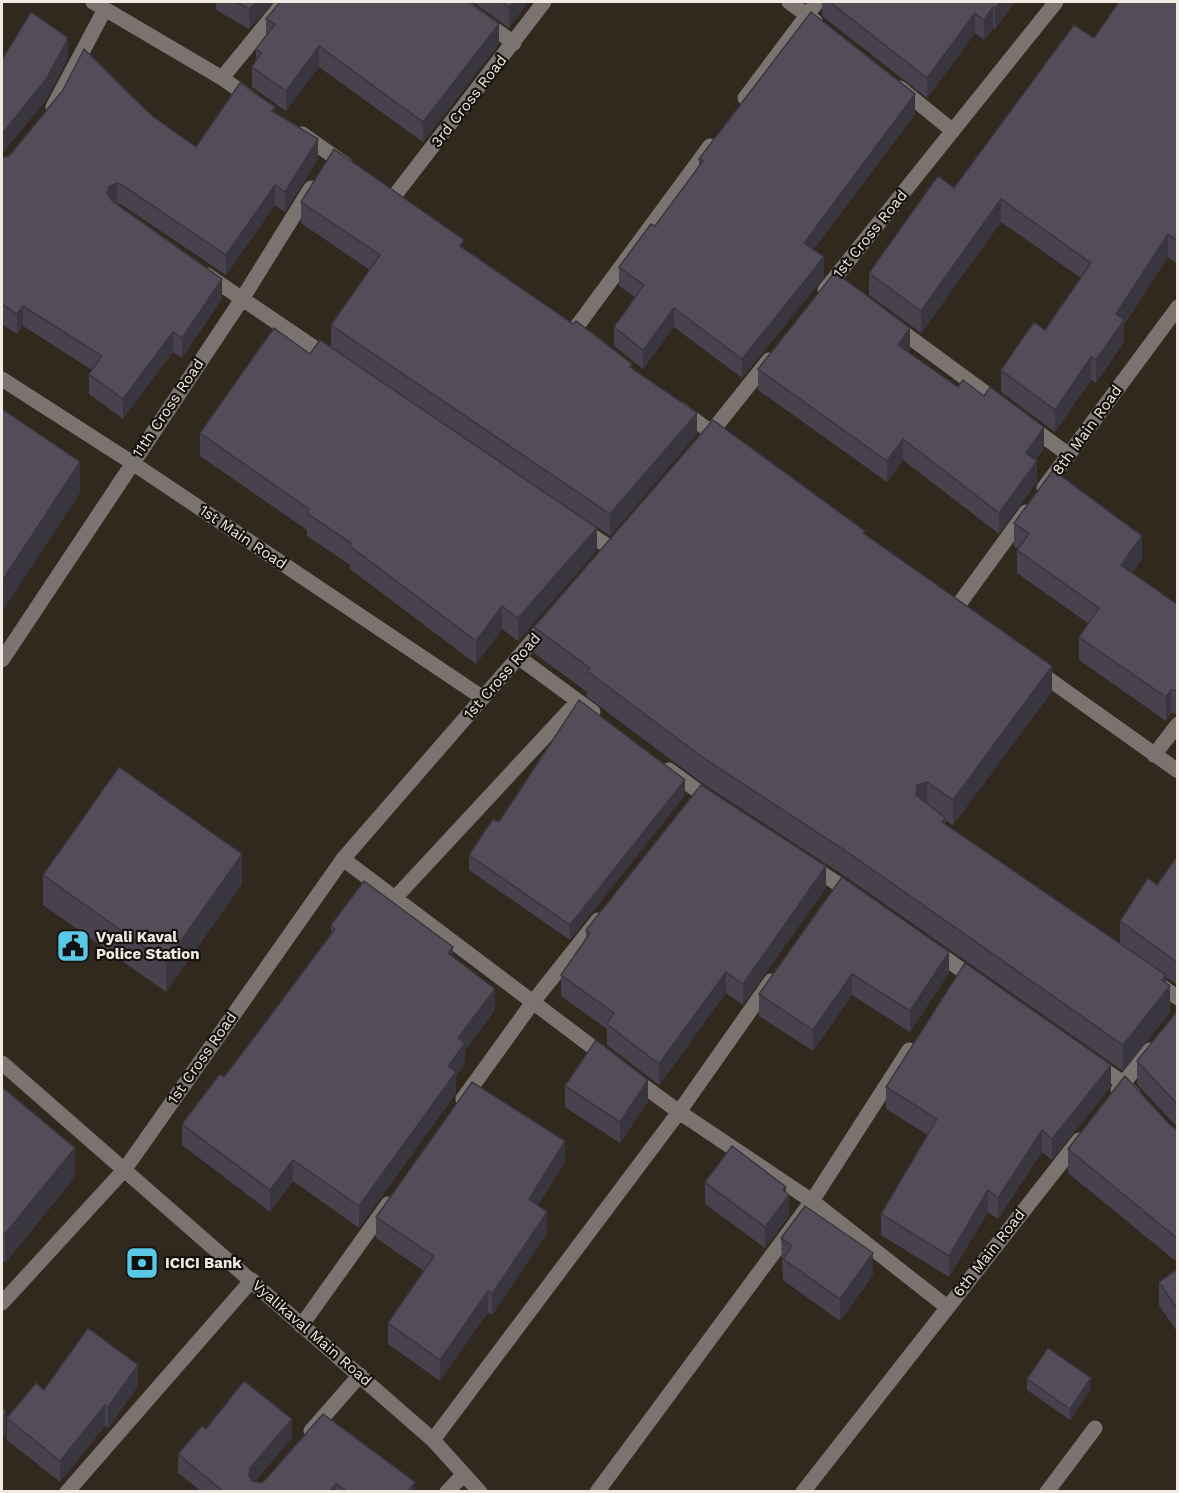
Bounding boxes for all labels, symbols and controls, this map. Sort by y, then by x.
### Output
street label: 3rd Cross Road [427,51,511,151]
street label: 1st Cross Road [829,186,911,282]
street label: 11th Cross Road [128,355,208,461]
street label: 8th Main Road [1049,382,1125,478]
street label: 1st Main Road [196,501,290,573]
street label: 1st Cross Road [460,629,544,723]
public building icon: Vyali Kaval Police Station [55,928,91,964]
place label: Vyali Kaval Police Station [96,928,199,963]
street label: 1st Cross Road [164,1009,240,1107]
street label: 6th Main Road [949,1206,1029,1300]
bank icon: ICICI Bank [124,1245,160,1281]
place label: ICICI Bank [165,1254,242,1272]
street label: Vyalikaval Main Road [249,1276,375,1390]

